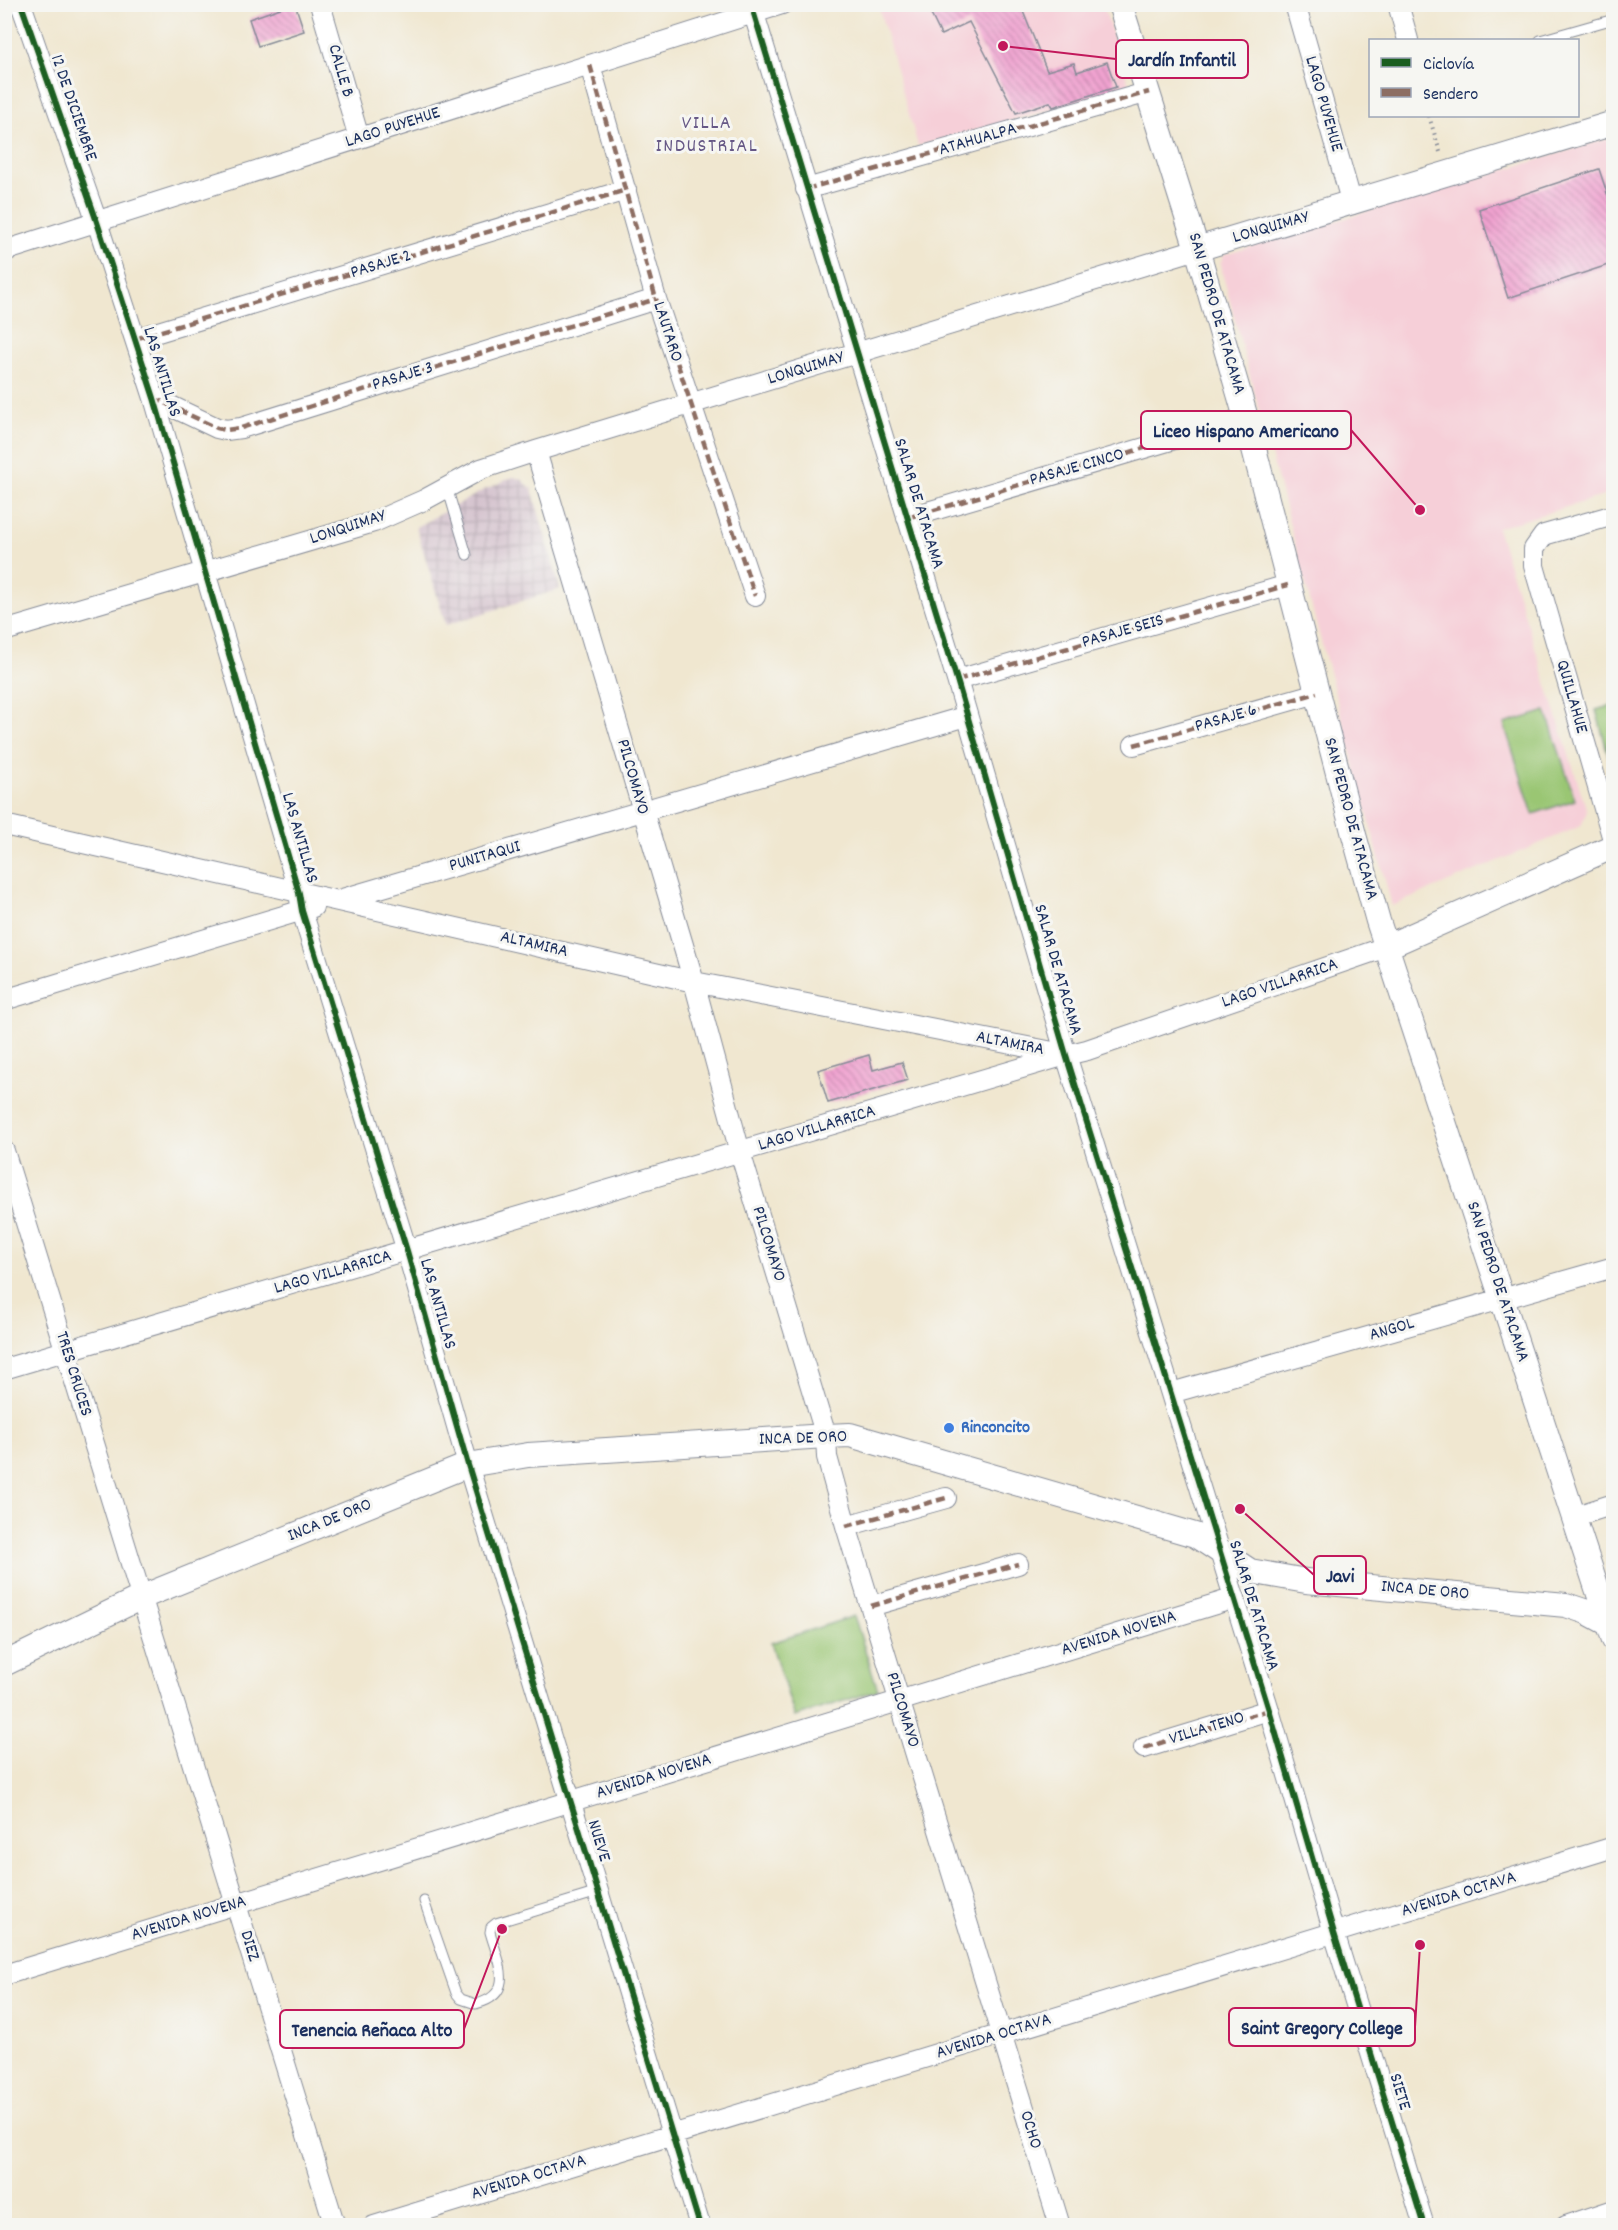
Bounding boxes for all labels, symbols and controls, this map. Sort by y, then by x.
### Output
legend [1369,39,1579,117]
callout: Jardín Infantil [1116,40,1248,78]
street label: CALLE B [321,41,359,101]
text: Jardín Infantil [1128,48,1236,76]
street label: 12 DE DICIEMBRE [43,51,103,165]
street label: LAGO PUYEHUE [1297,53,1349,155]
text: Ciclovía [1423,53,1475,78]
text: Sendero [1423,83,1478,108]
street label: LAGO PUYEHUE [342,101,444,155]
district label: VILLA INDUSTRIAL [656,110,758,161]
street label: ATAHUALPA [936,117,1020,163]
street label: LONQUIMAY [1230,205,1313,251]
street label: SAN PEDRO DE ATACAMA [1181,230,1251,398]
street label: PASAJE 2 [347,244,415,286]
street label: LAUTARO [646,299,688,365]
street label: LAS ANTILLAS [135,324,187,420]
street label: LONQUIMAY [765,345,848,392]
street label: PASAJE 3 [369,356,437,398]
callout: Liceo Hispano Americano [1141,411,1351,449]
text: Liceo Hispano Americano [1153,419,1339,447]
street label: SALAR DE ATACAMA [886,436,950,573]
street label: PASAJE CINCO [1027,443,1127,493]
street label: LONQUIMAY [307,504,390,552]
street label: PASAJE SEIS [1079,608,1167,656]
street label: QUILLAHUE [1549,657,1593,737]
street label: PASAJE 6 [1192,698,1260,740]
street label: SAN PEDRO DE ATACAMA [1316,735,1384,903]
street label: PILCOMAYO [609,736,655,818]
street label: LAS ANTILLAS [274,790,324,886]
street label: PUNITAQUI [446,835,524,879]
street label: SALAR DE ATACAMA [1026,901,1088,1039]
street label: ALTAMIRA [498,925,571,965]
street label: LAGO VILLARRICA [1219,952,1342,1016]
street label: ALTAMIRA [974,1025,1046,1063]
street label: LAGO VILLARRICA [755,1099,879,1159]
street label: SAN PEDRO DE ATACAMA [1459,1199,1535,1366]
street label: PILCOMAYO [745,1203,791,1285]
street label: LAGO VILLARRICA [271,1244,395,1302]
street label: LAS ANTILLAS [412,1256,462,1352]
street label: ANGOL [1367,1312,1418,1348]
street label: TRES CRUCES [48,1328,98,1420]
place label: Rinconcito [961,1416,1030,1441]
marker: Rinconcito [942,1421,956,1435]
street label: INCA DE ORO [758,1425,848,1453]
street label: INCA DE ORO [284,1493,376,1549]
street label: SALAR DE ATACAMA [1221,1538,1285,1675]
callout: Javi [1314,1556,1366,1594]
text: Javi [1326,1564,1355,1592]
street label: INCA DE ORO [1380,1575,1470,1607]
street label: AVENIDA NOVENA [1058,1605,1180,1663]
street label: PILCOMAYO [879,1669,925,1751]
street label: VILLA TENO [1166,1706,1248,1752]
street label: AVENIDA NOVENA [593,1748,715,1806]
street label: NUEVE [580,1817,616,1865]
street label: AVENIDA OCTAVA [1398,1866,1520,1924]
street label: AVENIDA NOVENA [128,1890,250,1948]
street label: DIEZ [233,1928,265,1965]
street label: AVENIDA OCTAVA [933,2008,1055,2066]
callout: Saint Gregory College [1229,2008,1415,2046]
callout: Tenencia Reñaca Alto [280,2010,464,2048]
text: Saint Gregory College [1241,2016,1403,2044]
text: Tenencia Reñaca Alto [292,2018,453,2046]
street label: SIETE [1382,2071,1416,2113]
street label: OCHO [1012,2108,1048,2152]
street label: AVENIDA OCTAVA [468,2149,590,2207]

